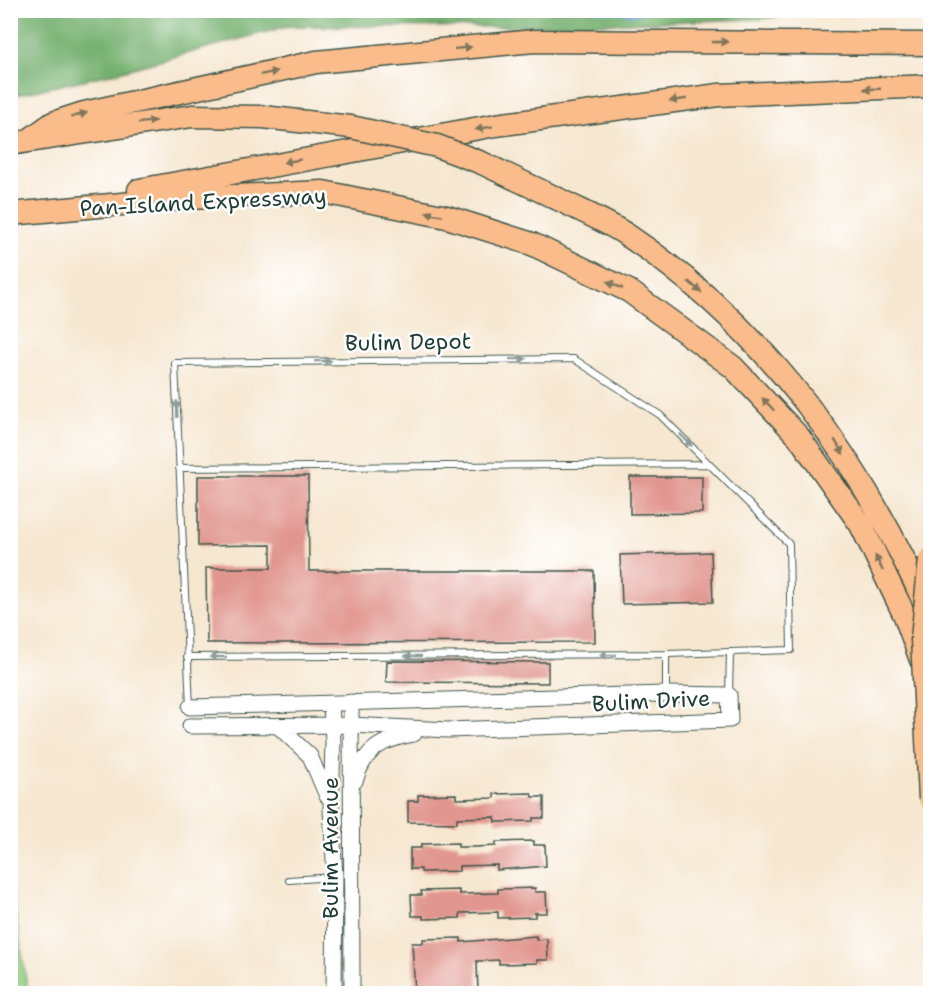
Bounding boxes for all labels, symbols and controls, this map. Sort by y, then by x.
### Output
one-way arrow [711,37,730,47]
one-way arrow [453,43,472,53]
one-way arrow [260,67,279,77]
one-way arrow [863,84,882,93]
one-way arrow [668,96,687,105]
one-way arrow [70,110,88,119]
one-way arrow [138,117,157,126]
one-way arrow [475,123,494,132]
one-way arrow [283,157,302,166]
street label: Pan-Island Expressway [79,181,327,223]
one-way arrow [424,209,443,218]
one-way arrow [606,280,623,289]
one-way arrow [688,280,703,294]
street label: Bulim Depot [345,326,471,358]
one-way arrow [509,355,528,364]
one-way arrow [314,356,333,366]
one-way arrow [761,397,775,412]
one-way arrow [172,400,181,419]
one-way arrow [678,433,692,447]
one-way arrow [833,439,844,455]
one-way arrow [875,554,885,572]
one-way arrow [598,650,617,660]
one-way arrow [403,651,422,661]
one-way arrow [208,652,227,662]
street label: Bulim Drive [591,683,711,719]
street label: Bulim Avenue [316,777,345,919]

